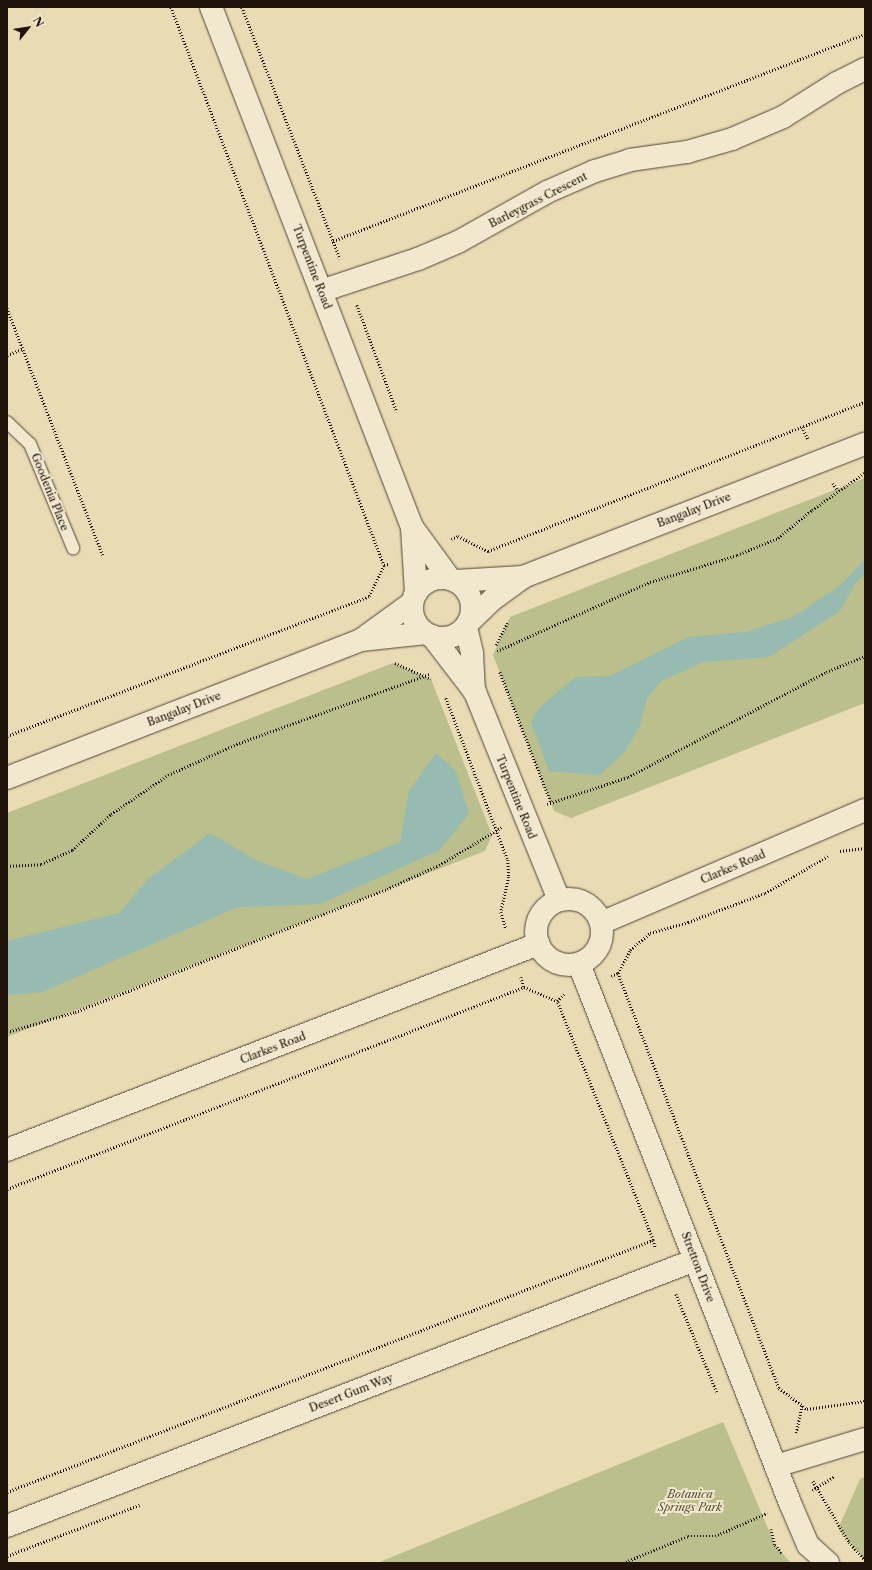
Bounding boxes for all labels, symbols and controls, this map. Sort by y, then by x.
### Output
north arrow [8,8,48,48]
text: N [30,14,47,30]
street label: Barleygrass Crescent [487,169,589,231]
street label: Turpentine Road [290,223,334,311]
street label: Goodenia Place [28,451,72,533]
street label: Bangalay Drive [655,490,733,530]
street label: Bangalay Drive [145,689,223,729]
street label: Turpentine Road [493,753,539,841]
street label: Clarkes Road [699,847,767,887]
street label: Clarkes Road [238,1029,308,1067]
street label: Stretton Drive [679,1230,717,1304]
street label: Desert Gum Way [307,1371,395,1415]
park label: Botanica Springs Park [658,1488,722,1514]

